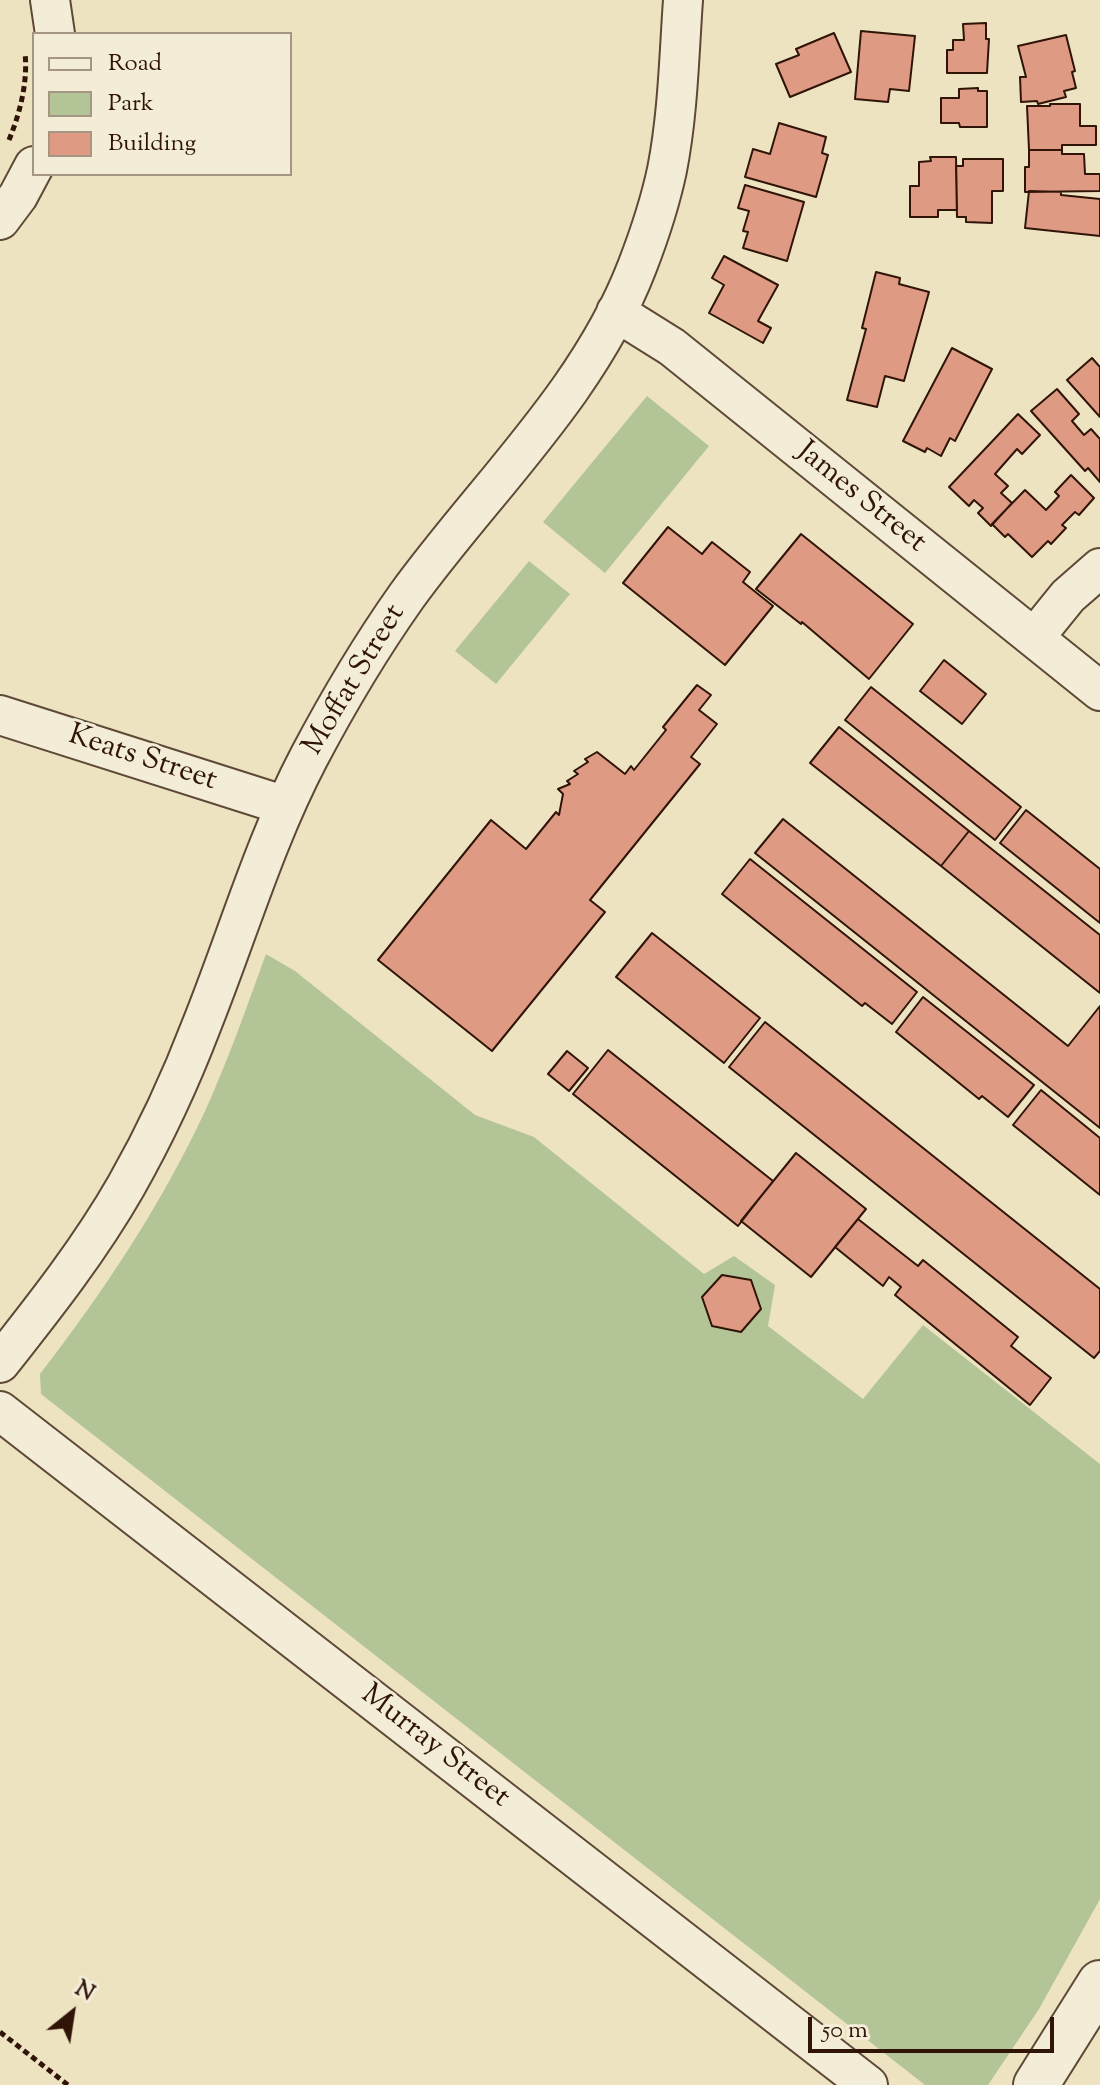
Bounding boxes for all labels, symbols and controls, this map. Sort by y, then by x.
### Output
legend [32,32,292,176]
text: Road [108,47,162,81]
text: Park [108,87,154,121]
text: Building [108,127,196,161]
street label: James Street [788,436,932,562]
street label: Moffat Street [297,599,415,763]
street label: Keats Street [63,719,221,801]
street label: Murray Street [352,1679,516,1817]
north arrow [32,1973,112,2053]
text: N [68,1974,100,2010]
scale bar [812,2001,1058,2051]
text: 50 m [822,2014,868,2048]

